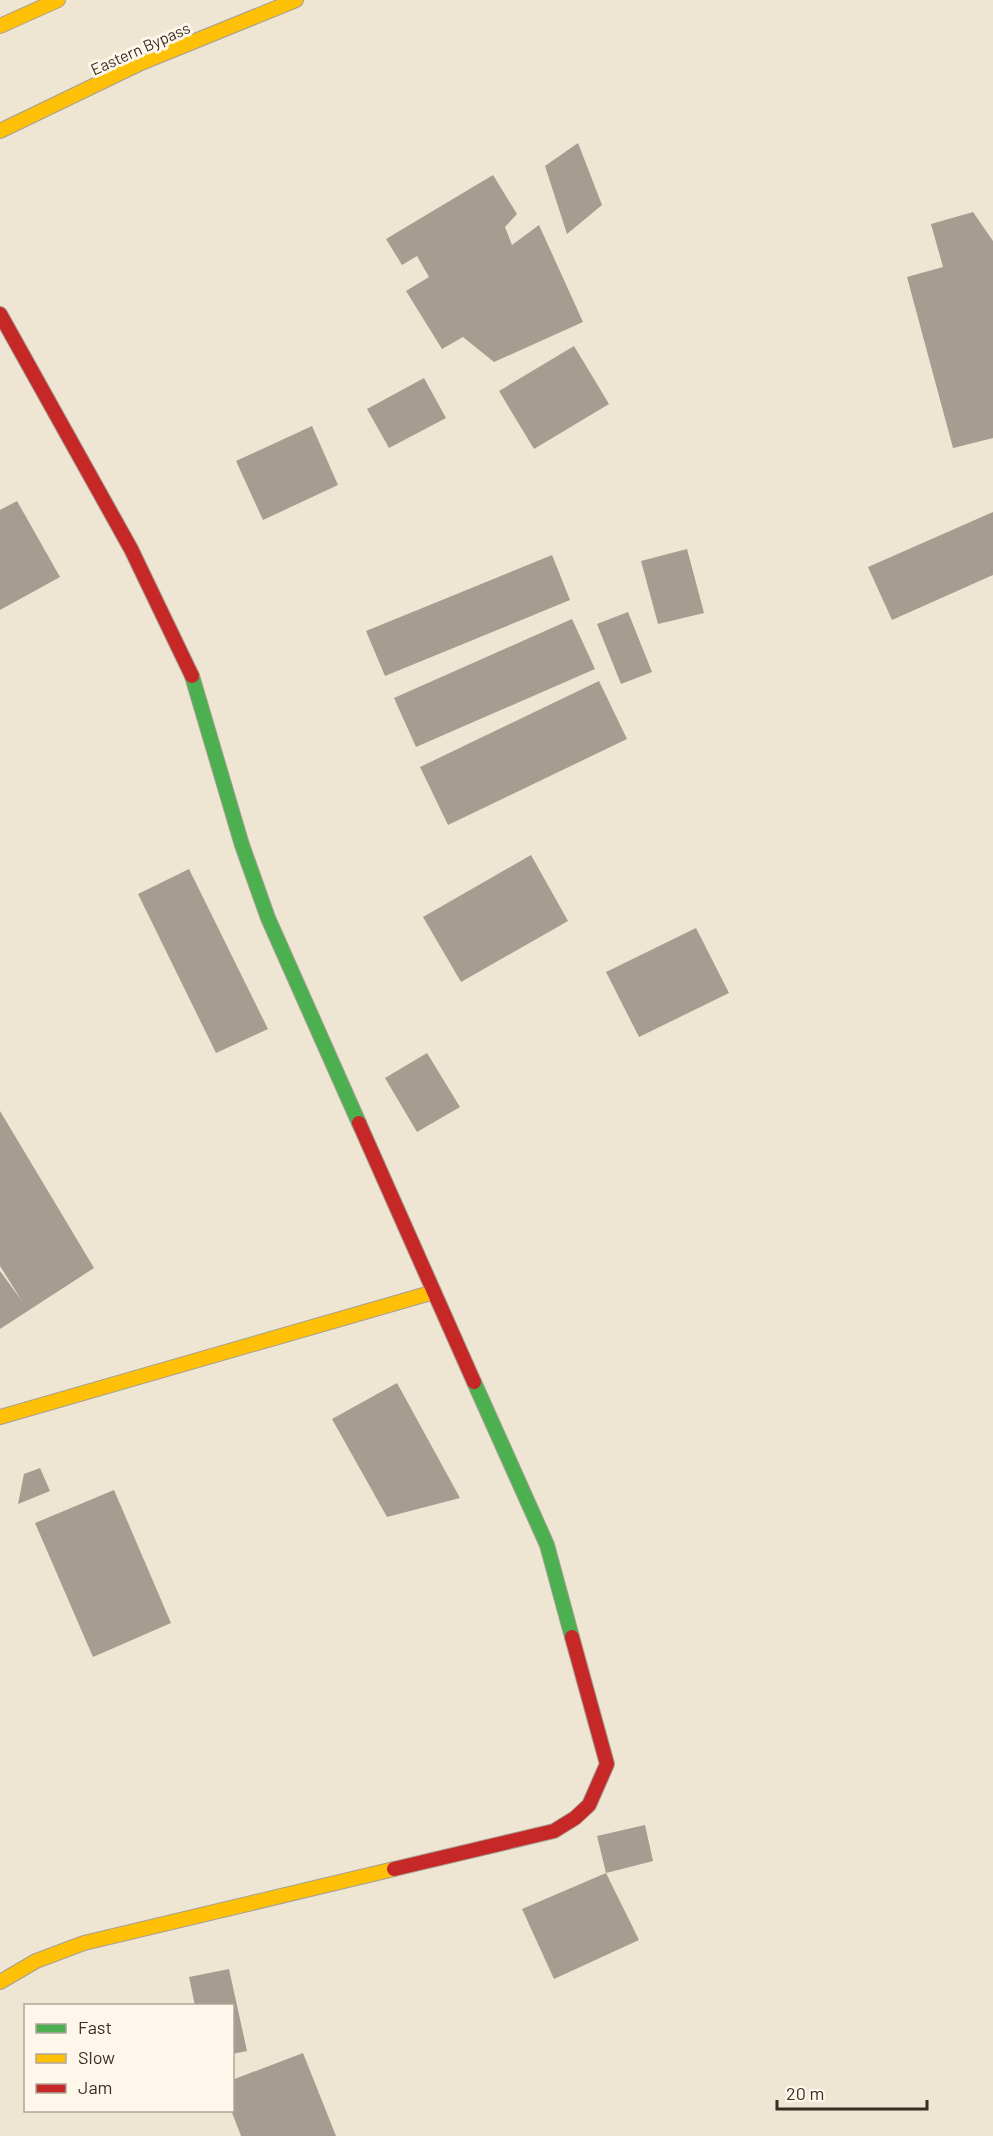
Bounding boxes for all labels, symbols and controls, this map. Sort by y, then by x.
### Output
street label: Eastern Bypass [87,18,193,78]
legend [24,2004,234,2112]
text: Fast [78,2016,112,2038]
text: Slow [78,2046,115,2068]
scale bar [777,2073,927,2111]
text: Jam [78,2076,112,2098]
text: 20 m [786,2082,824,2104]

